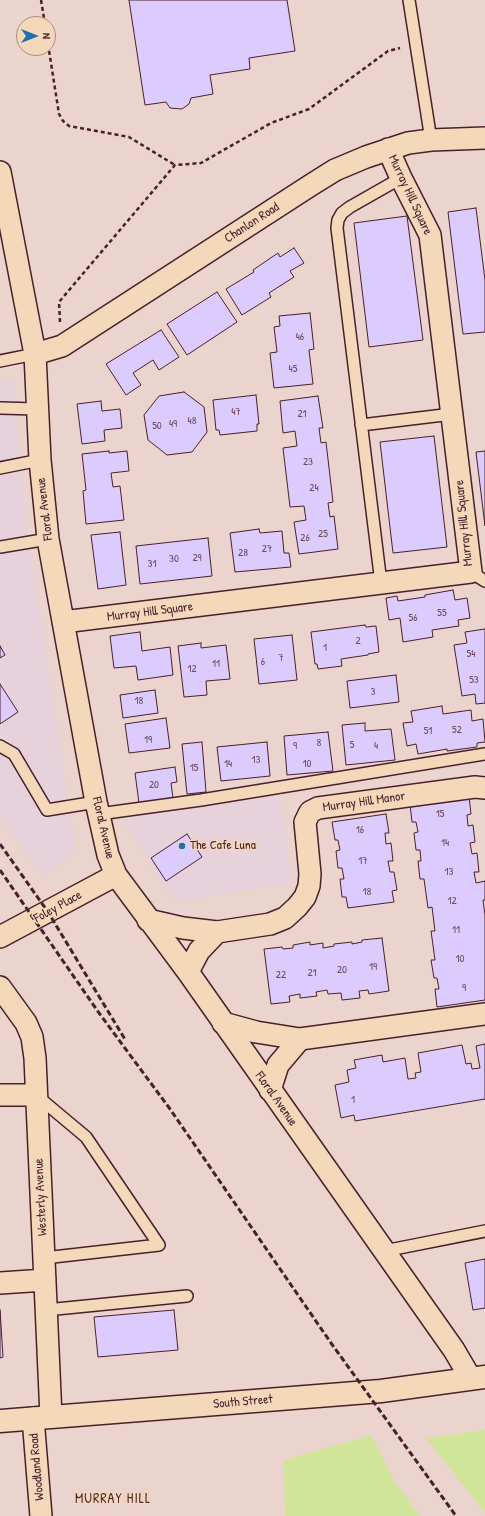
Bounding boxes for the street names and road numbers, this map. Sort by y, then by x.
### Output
street label: Murray Hill Square [385,152,435,238]
street label: Chanlon Road [222,199,282,247]
street label: Floral Avenue [33,477,57,541]
street label: Murray Hill Square [452,479,476,567]
street label: Murray Hill Square [106,599,194,625]
street label: Murray Hill Manor [322,788,406,816]
street label: Floral Avenue [88,796,118,860]
street label: Foley Place [31,888,85,926]
street label: Floral Avenue [252,1069,300,1129]
street label: Westerly Avenue [31,1158,51,1236]
street label: South Street [213,1392,273,1412]
street label: Woodland Road [26,1433,48,1501]

